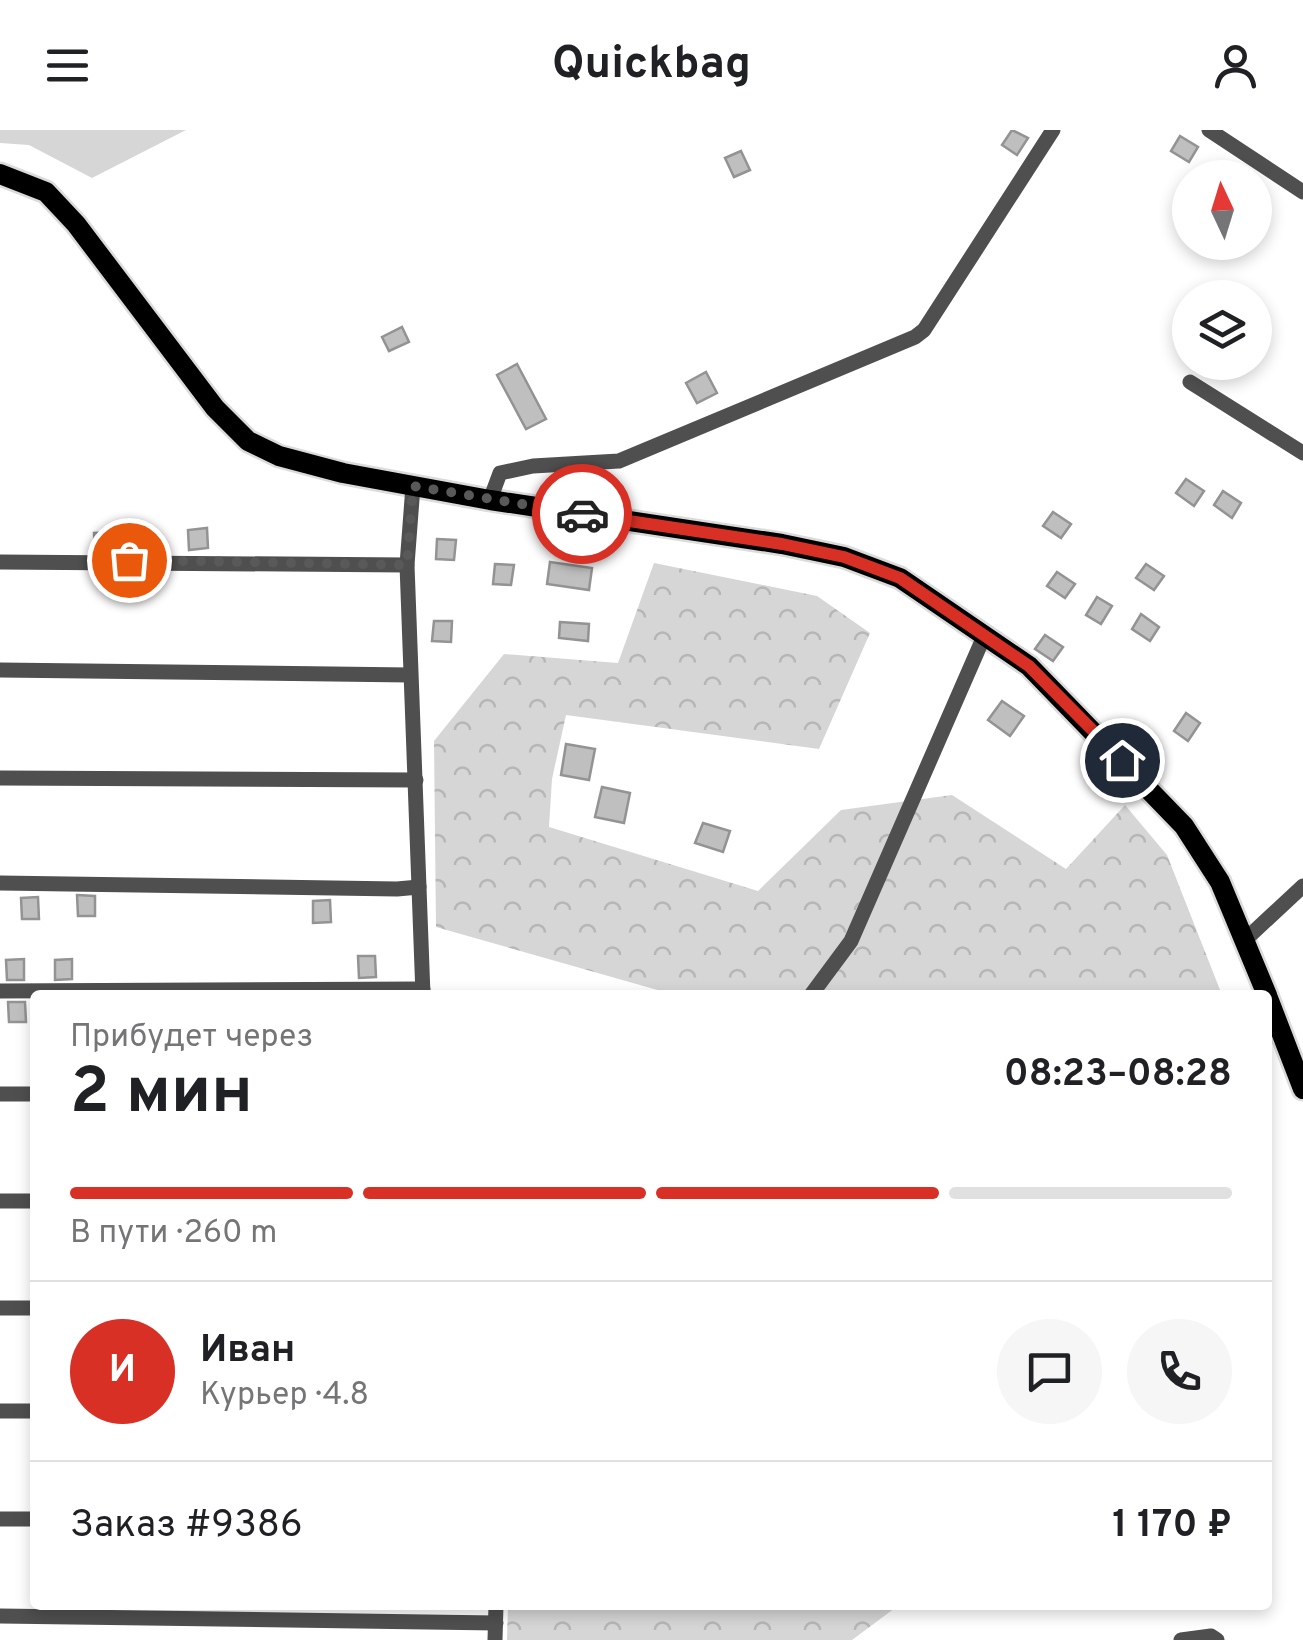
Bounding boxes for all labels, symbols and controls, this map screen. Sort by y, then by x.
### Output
text: Quickbag [552,37,751,94]
icon: menu [40,38,95,93]
icon: person [1208,38,1263,93]
north arrow [1172,160,1272,260]
map controls [1172,160,1272,380]
button: layers [1172,280,1272,380]
courier [532,464,632,564]
icon: car [555,487,610,542]
pin [87,518,172,603]
icon: bag [102,533,157,588]
pin [1080,718,1165,803]
icon: home [1095,733,1150,788]
text: Прибудет через [70,1018,313,1058]
text: 08:23–08:28 [1004,1051,1232,1100]
text: 2 мин [70,1054,253,1136]
text: В пути · 260 m [70,1214,277,1254]
button: chat [997,1319,1102,1424]
button: phone [1127,1319,1232,1424]
text: Иван [200,1327,295,1376]
text: И [109,1347,136,1396]
text: Курьер · 4.8 [200,1376,369,1416]
text: Заказ #9386 [70,1502,303,1551]
text: 1 170 ₽ [1112,1502,1232,1551]

